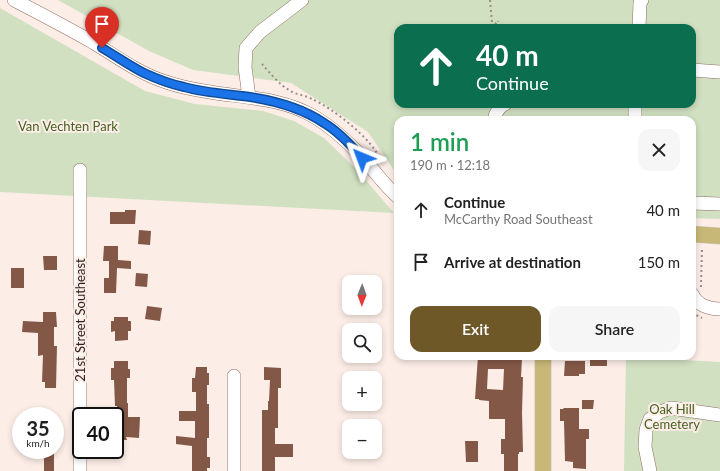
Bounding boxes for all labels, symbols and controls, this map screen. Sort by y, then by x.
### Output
pin [85,7.0,119,48]
icon: arrive [91,13,113,35]
text: 40 m [476,38,539,72]
icon: ahead [410,40,462,92]
text: Continue [476,72,549,94]
park label: Van Vechten Park [18,118,118,134]
text: 1 min [410,127,469,156]
button: close [638,129,680,171]
position arrow [341,137,383,179]
text: 190 m · 12:18 [410,157,490,173]
text: Continue [444,193,505,211]
icon: ahead [410,199,432,221]
text: 40 m [646,201,680,219]
text: McCarthy Road Southeast [444,211,593,227]
icon: arrive [410,251,432,273]
text: Arrive at destination [444,253,581,271]
text: 150 m [638,253,680,271]
street label: 21st Street Southeast [72,258,88,382]
north arrow [342,275,382,315]
map controls [342,275,382,459]
button: Exit [410,306,541,352]
button: Share [549,306,680,352]
button: search [342,323,382,363]
button: + [342,371,382,411]
park label: Oak Hill Cemetery [644,401,700,432]
speed limit sign: 40 [72,407,124,459]
text: 35 [26,416,50,440]
button: − [342,419,382,459]
text: km/h [26,437,50,449]

